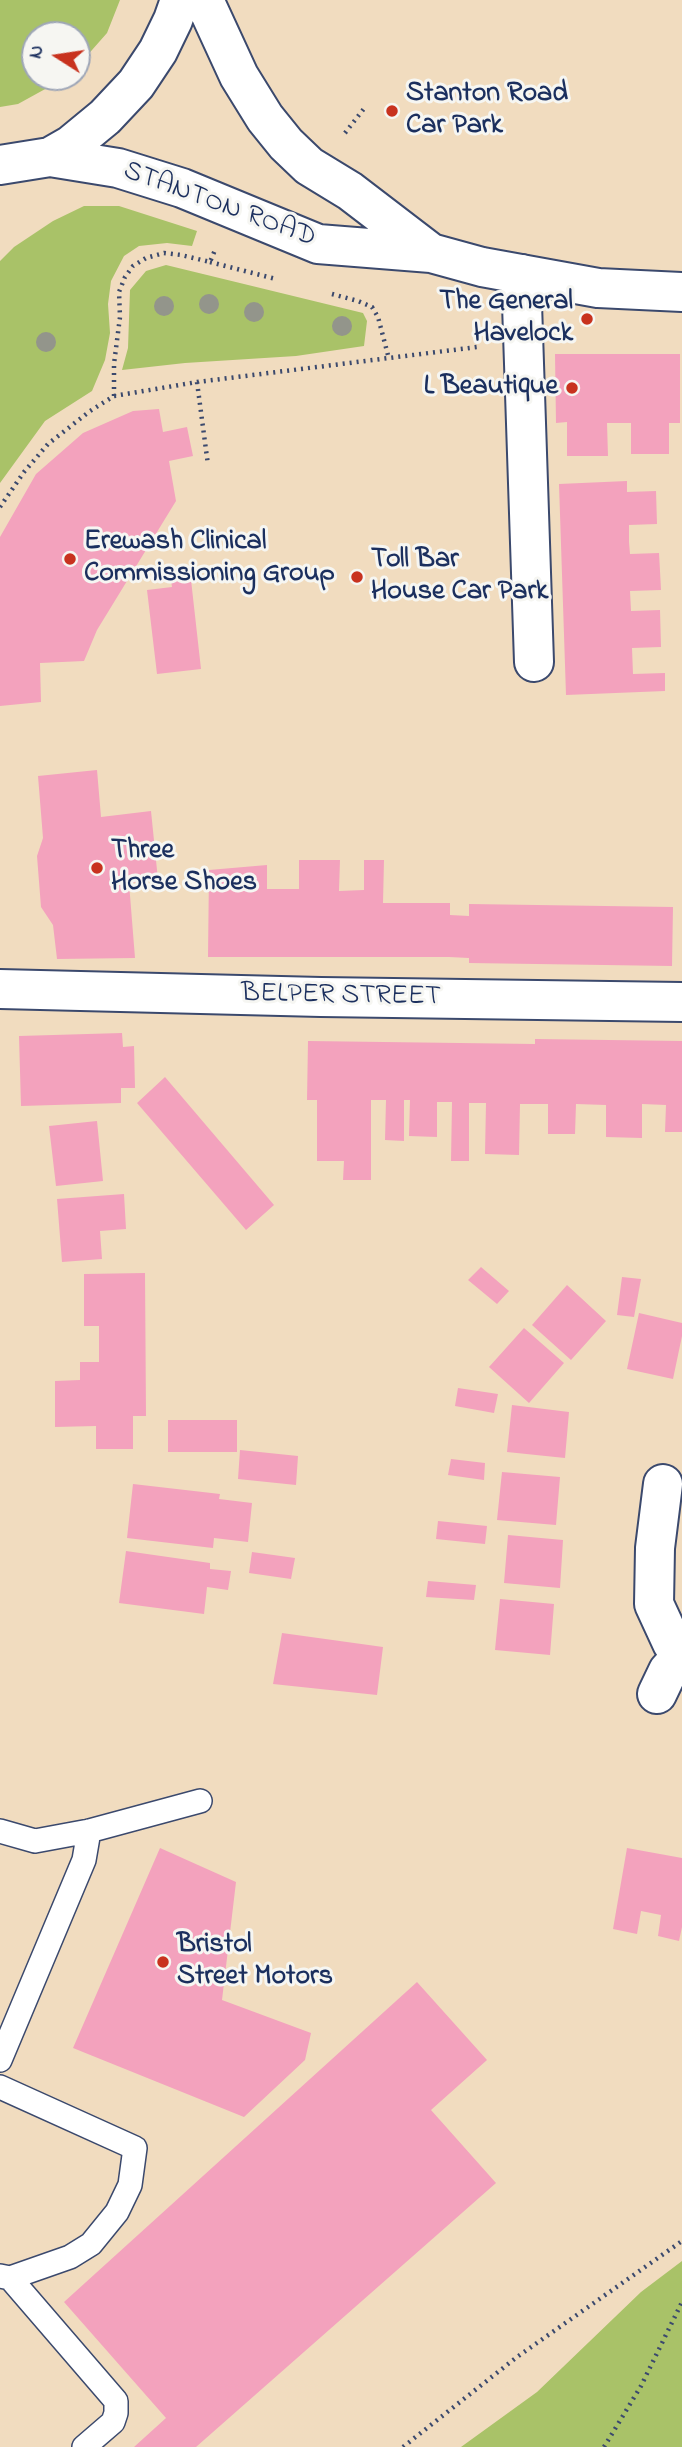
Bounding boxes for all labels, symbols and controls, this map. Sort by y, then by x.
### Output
north arrow [21,21,91,91]
text: N [22,43,51,61]
place label: Stanton Road Car Park [406,78,568,144]
marker: Stanton Road Car Park [384,103,400,119]
street label: STANTON ROAD [118,156,320,256]
place label: The General Havelock [439,286,573,352]
marker: The General Havelock [579,311,595,327]
place label: L Beautique [424,371,558,405]
marker: L Beautique [564,380,580,396]
place label: Erewash Clinical Commissioning Group [84,526,335,592]
place label: Toll Bar House Car Park [371,544,548,610]
marker: Erewash Clinical Commissioning Group [62,551,78,567]
marker: Toll Bar House Car Park [349,569,365,585]
place label: Three Horse Shoes [111,835,257,901]
marker: Three Horse Shoes [89,860,105,876]
street label: BELPER STREET [241,978,441,1016]
place label: Bristol Street Motors [177,1929,333,1995]
marker: Bristol Street Motors [155,1954,171,1970]

